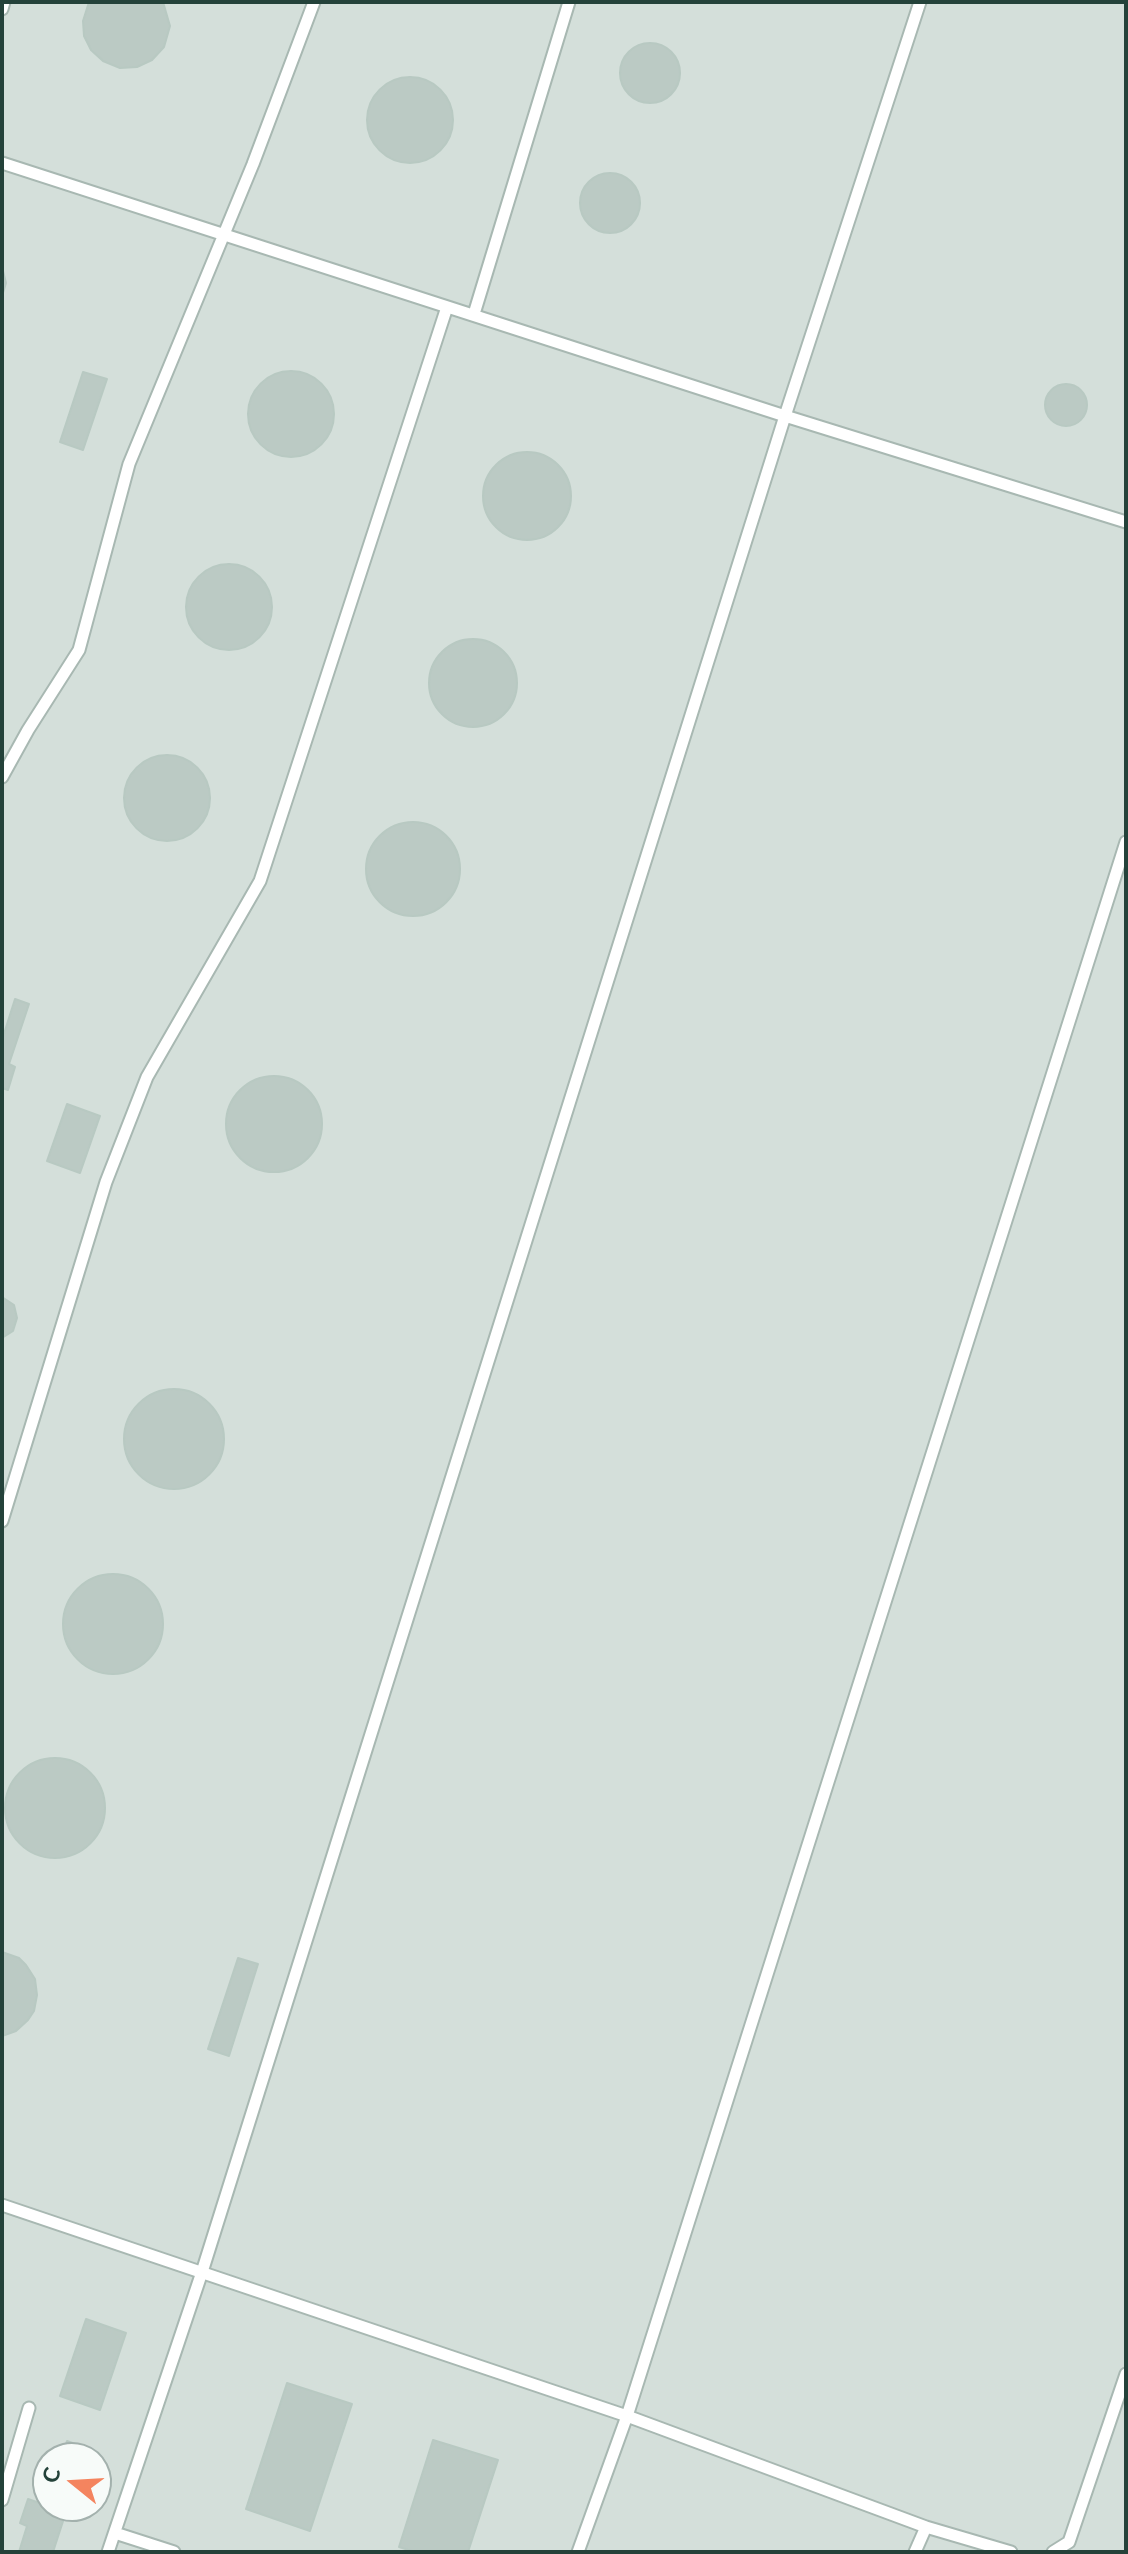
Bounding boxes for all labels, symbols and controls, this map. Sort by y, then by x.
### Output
north arrow [32,2442,112,2522]
text: С [36,2464,66,2486]

